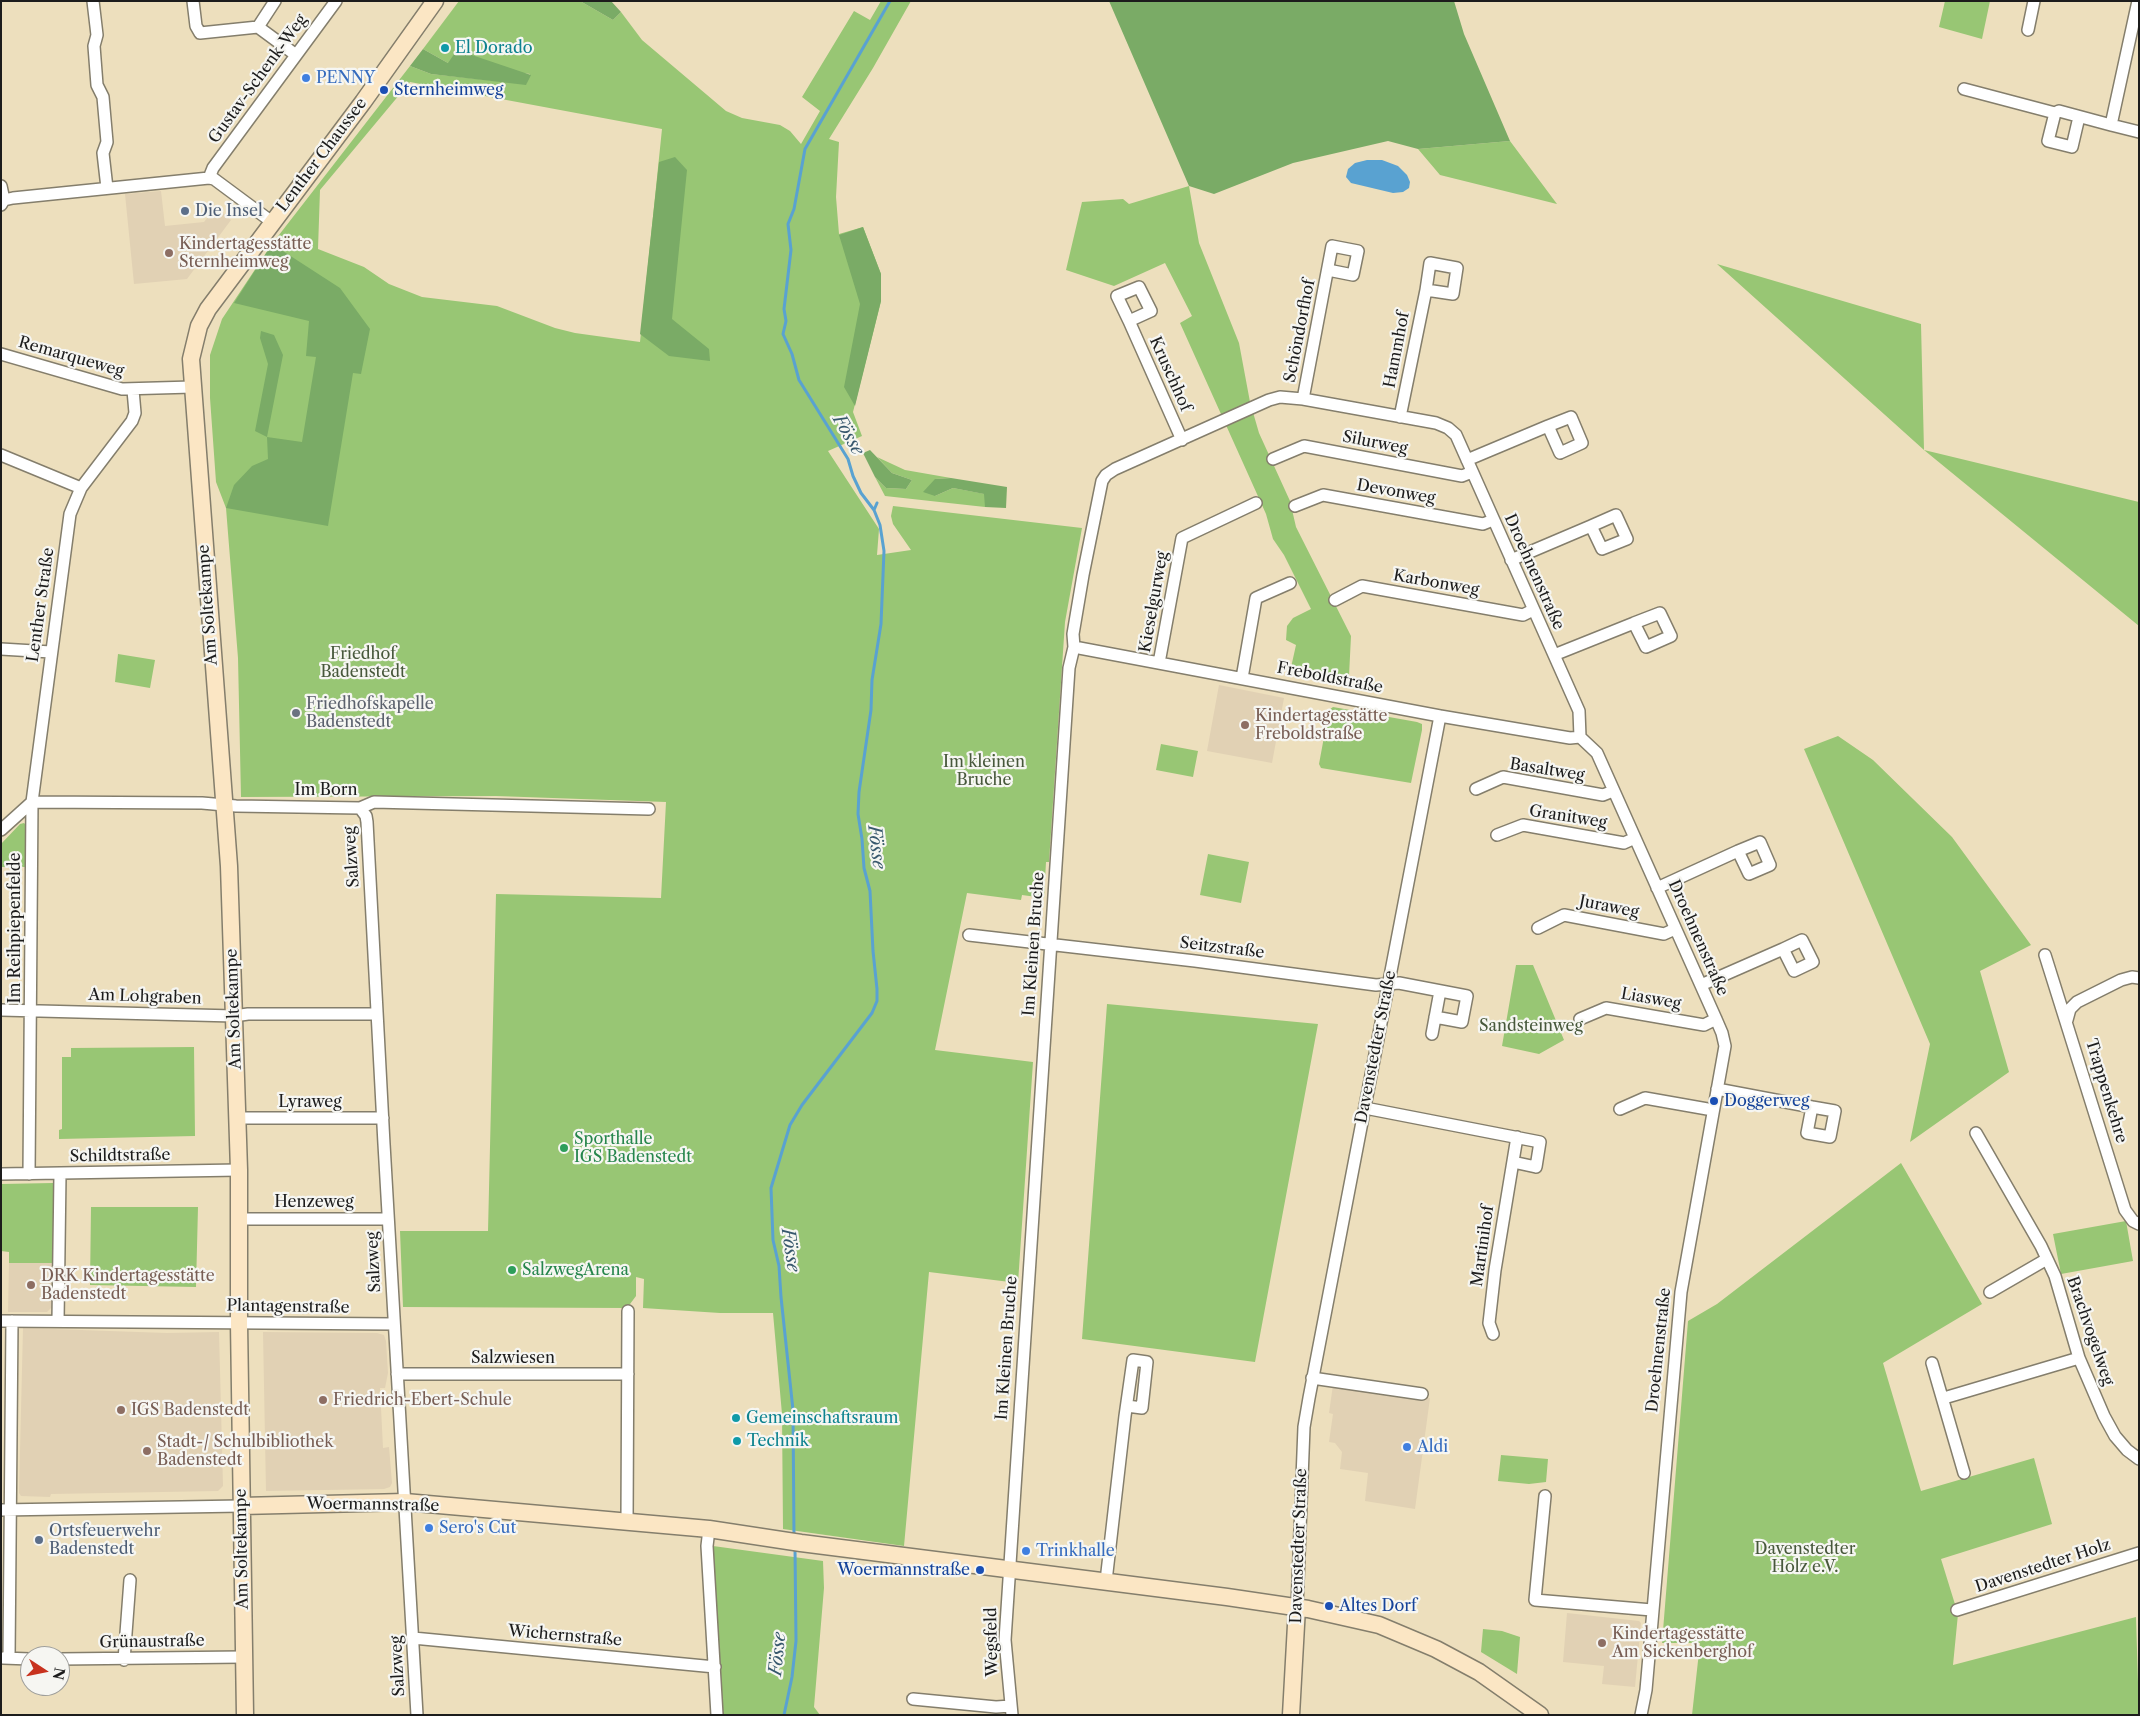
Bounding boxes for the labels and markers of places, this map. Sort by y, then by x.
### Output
place label: El Dorado [455,38,532,58]
marker: El Dorado [439,42,451,54]
place label: PENNY [316,68,375,88]
marker: PENNY [300,72,312,84]
place label: Sternheimweg [394,80,503,100]
marker: Sternheimweg [378,84,390,96]
place label: Die Insel [195,201,263,221]
marker: Die Insel [179,205,191,217]
place label: Kindertagesstätte Sternheimweg [179,234,311,272]
marker: Kindertagesstätte Sternheimweg [163,247,175,259]
place label: Friedhofskapelle Badenstedt [306,694,434,732]
place label: Kindertagesstätte Freboldstraße [1255,706,1387,744]
marker: Friedhofskapelle Badenstedt [290,707,302,719]
marker: Kindertagesstätte Freboldstraße [1239,719,1251,731]
place label: Doggerweg [1724,1091,1809,1111]
marker: Doggerweg [1708,1095,1720,1107]
place label: Sporthalle IGS Badenstedt [574,1129,692,1167]
marker: Sporthalle IGS Badenstedt [558,1142,570,1154]
place label: SalzwegArena [522,1260,629,1280]
marker: SalzwegArena [506,1264,518,1276]
place label: DRK Kindertagesstätte Badenstedt [41,1266,215,1304]
marker: DRK Kindertagesstätte Badenstedt [25,1279,37,1291]
place label: Friedrich-Ebert-Schule [333,1390,512,1410]
marker: Friedrich-Ebert-Schule [317,1394,329,1406]
place label: IGS Badenstedt [131,1400,249,1420]
marker: IGS Badenstedt [115,1404,127,1416]
place label: Gemeinschaftsraum [746,1408,898,1428]
marker: Gemeinschaftsraum [730,1412,742,1424]
place label: Technik [747,1431,809,1451]
place label: Stadt-/ Schulbibliothek Badenstedt [157,1432,334,1470]
marker: Technik [731,1435,743,1447]
place label: Aldi [1417,1437,1448,1457]
marker: Aldi [1401,1441,1413,1453]
marker: Stadt-/ Schulbibliothek Badenstedt [141,1445,153,1457]
place label: Sero's Cut [439,1518,516,1538]
place label: Ortsfeuerwehr Badenstedt [49,1521,160,1559]
marker: Sero's Cut [423,1522,435,1534]
marker: Ortsfeuerwehr Badenstedt [33,1534,45,1546]
place label: Trinkhalle [1036,1541,1115,1561]
marker: Trinkhalle [1020,1545,1032,1557]
place label: Woermannstraße [837,1560,970,1580]
marker: Woermannstraße [974,1564,986,1576]
place label: Altes Dorf [1339,1596,1417,1616]
marker: Altes Dorf [1323,1600,1335,1612]
place label: Kindertagesstätte Am Sickenberghof [1612,1624,1753,1662]
marker: Kindertagesstätte Am Sickenberghof [1596,1637,1608,1649]

